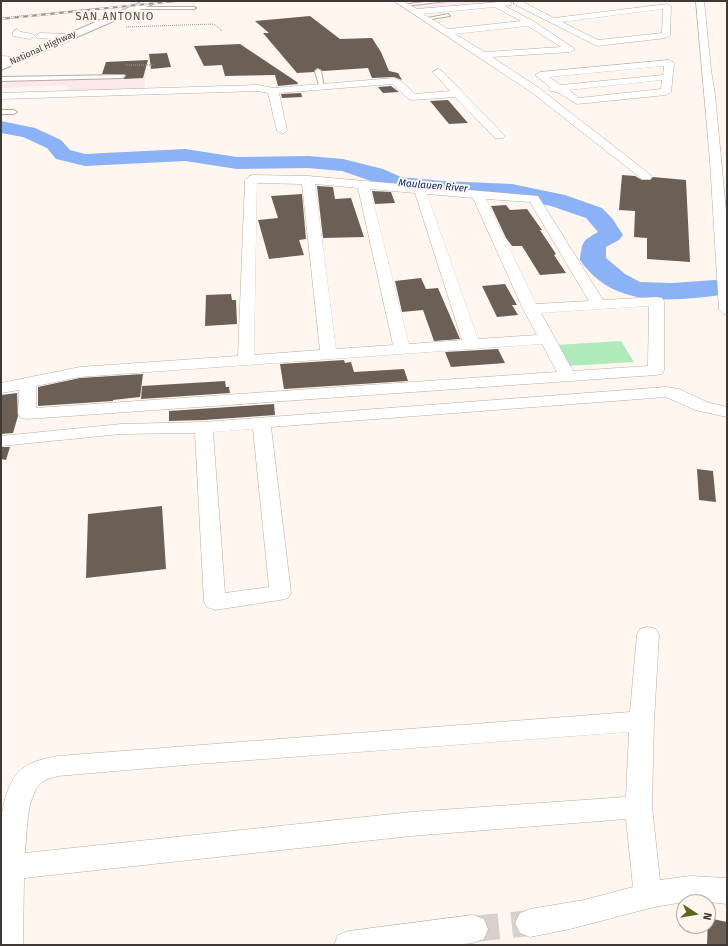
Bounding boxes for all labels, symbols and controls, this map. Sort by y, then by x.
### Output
district label: SAN ANTONIO [76,10,154,24]
street label: National Highway [8,29,78,67]
water label: Maulauen River [398,177,468,195]
north arrow [676,894,716,934]
text: N [700,911,714,921]

